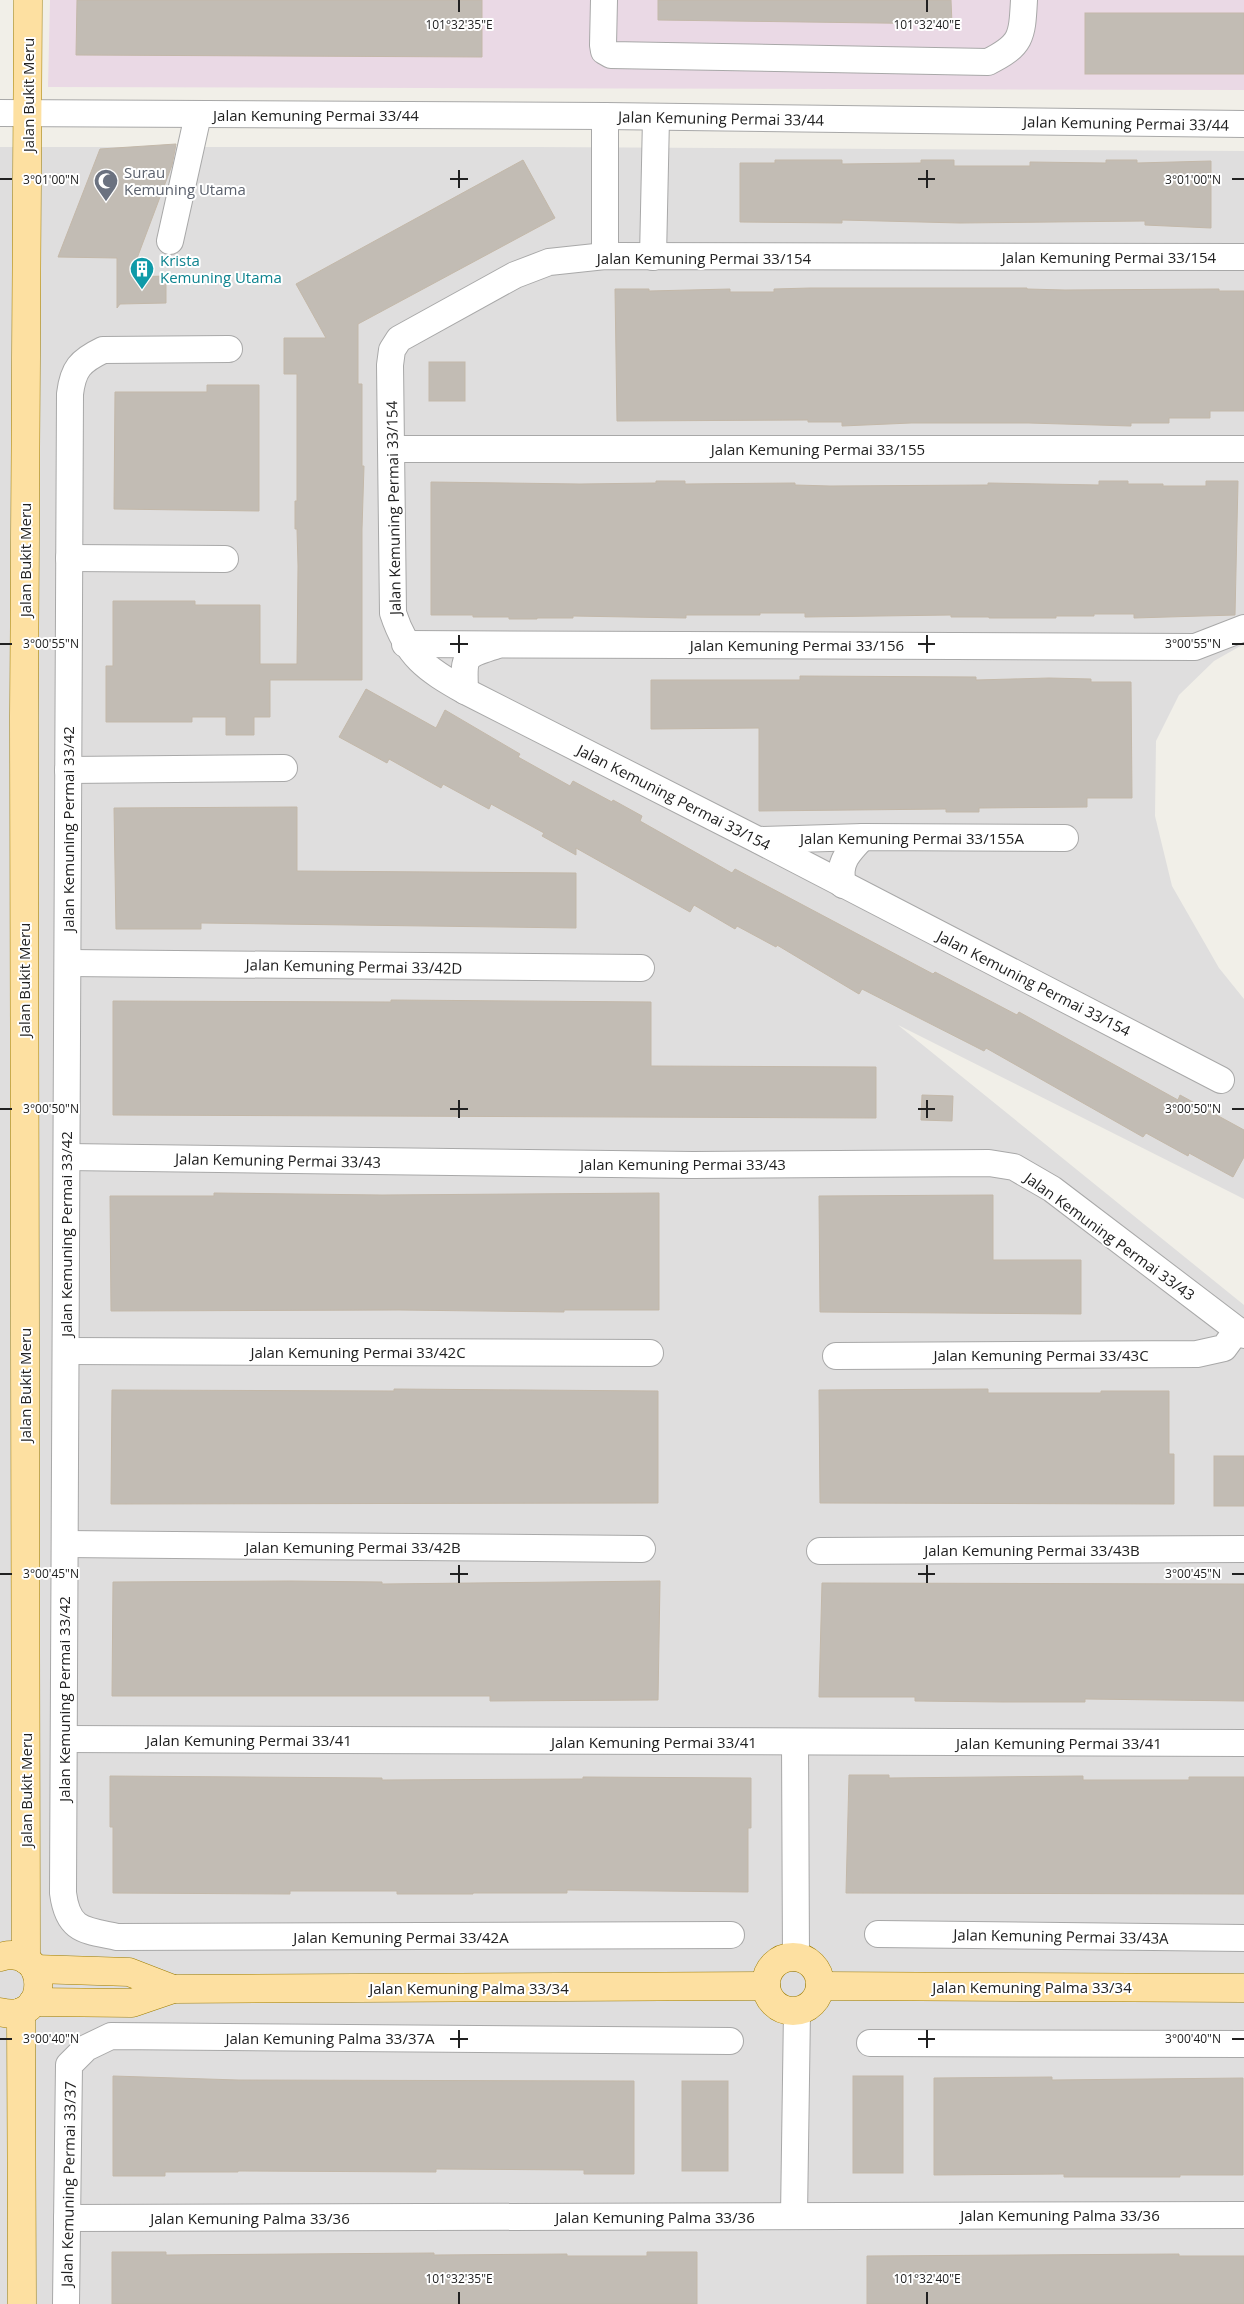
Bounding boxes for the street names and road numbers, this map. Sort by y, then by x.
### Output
street label: Jalan Bukit Meru [18,38,38,154]
street label: Jalan Kemuning Permai 33/44 [211,105,419,125]
street label: Jalan Kemuning Permai 33/44 [616,106,824,130]
street label: Jalan Kemuning Permai 33/44 [1021,111,1229,135]
street label: Jalan Kemuning Permai 33/154 [1000,247,1217,267]
street label: Jalan Kemuning Permai 33/154 [595,248,812,268]
street label: Jalan Kemuning Permai 33/154 [381,400,405,617]
street label: Jalan Kemuning Permai 33/155 [709,439,925,459]
street label: Jalan Bukit Meru [15,503,35,619]
street label: Jalan Kemuning Permai 33/156 [688,635,904,655]
street label: Jalan Kemuning Permai 33/42 [58,726,78,934]
street label: Jalan Kemuning Permai 33/154 [572,739,774,855]
street label: Jalan Kemuning Permai 33/155A [798,828,1024,848]
street label: Jalan Bukit Meru [14,923,34,1039]
street label: Jalan Kemuning Permai 33/154 [932,925,1134,1041]
street label: Jalan Kemuning Permai 33/42D [243,954,463,978]
street label: Jalan Kemuning Permai 33/42 [56,1131,76,1339]
street label: Jalan Kemuning Permai 33/43 [173,1148,381,1172]
street label: Jalan Kemuning Permai 33/43 [578,1154,786,1174]
street label: Jalan Kemuning Permai 33/43 [1019,1166,1199,1305]
street label: Jalan Bukit Meru [15,1328,35,1444]
street label: Jalan Kemuning Permai 33/42C [248,1342,466,1362]
street label: Jalan Kemuning Permai 33/43C [931,1345,1149,1365]
street label: Jalan Kemuning Permai 33/42B [243,1537,461,1557]
street label: Jalan Kemuning Permai 33/43B [922,1540,1140,1560]
street label: Jalan Kemuning Permai 33/42 [54,1596,74,1804]
street label: Jalan Kemuning Permai 33/41 [144,1730,352,1750]
street label: Jalan Kemuning Permai 33/41 [549,1732,757,1752]
street label: Jalan Bukit Meru [16,1733,36,1849]
street label: Jalan Kemuning Permai 33/41 [954,1733,1162,1753]
street label: Jalan Kemuning Permai 33/43A [951,1924,1169,1948]
street label: Jalan Kemuning Permai 33/42A [291,1927,509,1947]
street label: Jalan Kemuning Palma 33/34 [930,1977,1132,1997]
street label: Jalan Kemuning Palma 33/34 [367,1978,569,1998]
street label: Jalan Kemuning Palma 33/37A [223,2028,435,2048]
street label: Jalan Kemuning Permai 33/37 [56,2081,80,2289]
street label: Jalan Kemuning Palma 33/36 [958,2205,1160,2225]
street label: Jalan Kemuning Palma 33/36 [553,2207,755,2227]
street label: Jalan Kemuning Palma 33/36 [148,2208,350,2228]

